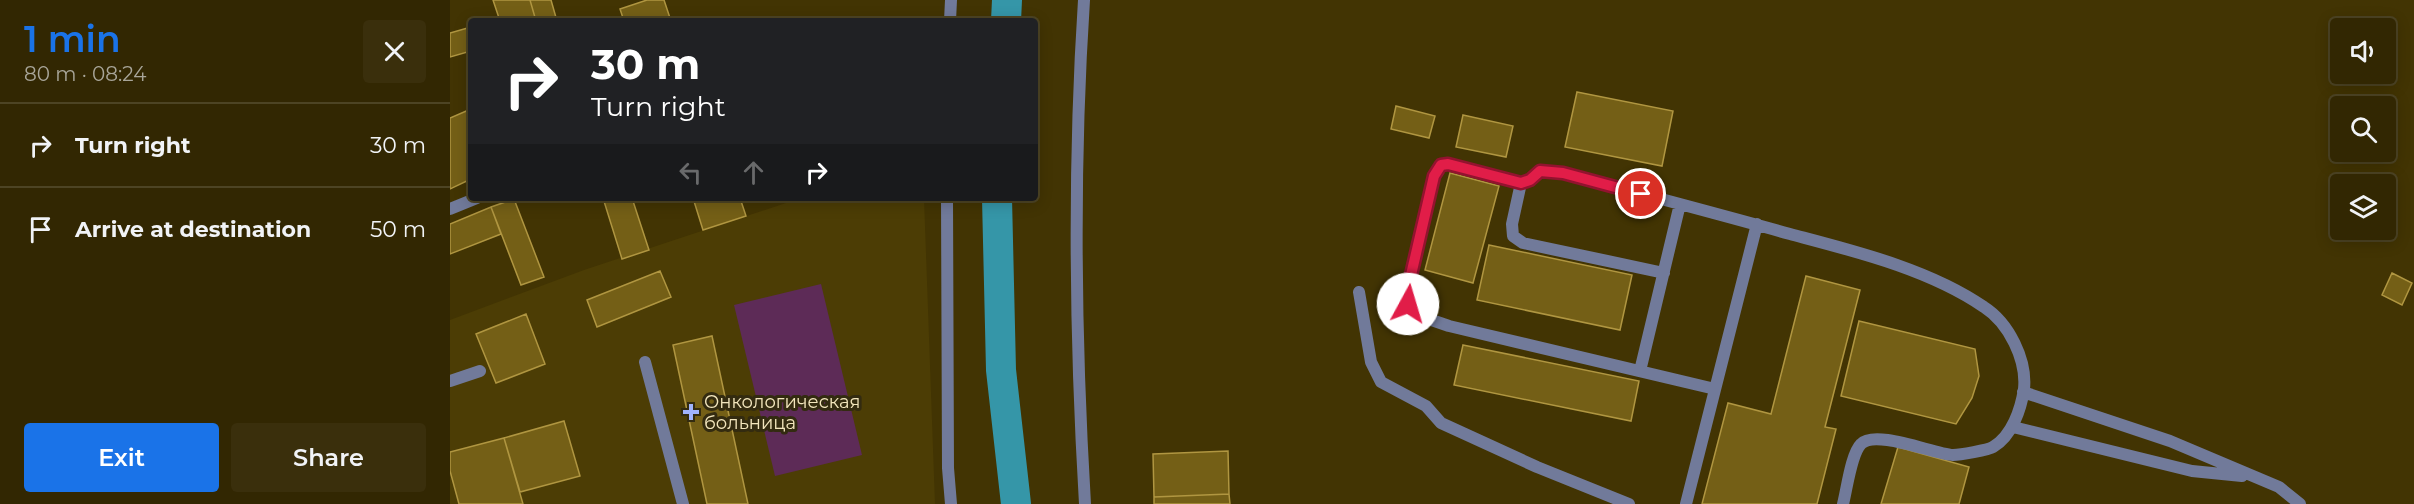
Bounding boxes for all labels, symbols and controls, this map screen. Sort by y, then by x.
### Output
text: 1 min [24,17,121,61]
map controls [2330,18,2396,240]
button: sound [2330,18,2396,84]
button: close [363,20,426,83]
text: 30 m [591,38,700,90]
icon: right [492,42,570,120]
text: 80 m · 08:24 [24,62,146,86]
text: Turn right [591,90,726,123]
button: search [2330,96,2396,162]
icon: right [24,129,57,162]
text: Turn right [75,132,190,159]
text: 30 m [370,132,426,159]
icon: left [674,156,707,189]
icon: ahead [737,156,770,189]
icon: right [800,156,833,189]
pin [1615,168,1666,219]
button: layers [2330,174,2396,240]
icon: arrive [1624,177,1657,210]
icon: arrive [24,213,57,246]
text: Arrive at destination [75,216,311,243]
text: 50 m [370,216,426,243]
position arrow [1376,272,1440,336]
place label: Онкологическая больница [704,391,861,434]
marker: Онкологическая больница [682,403,700,421]
button: Exit [24,423,219,492]
button: Share [231,423,426,492]

